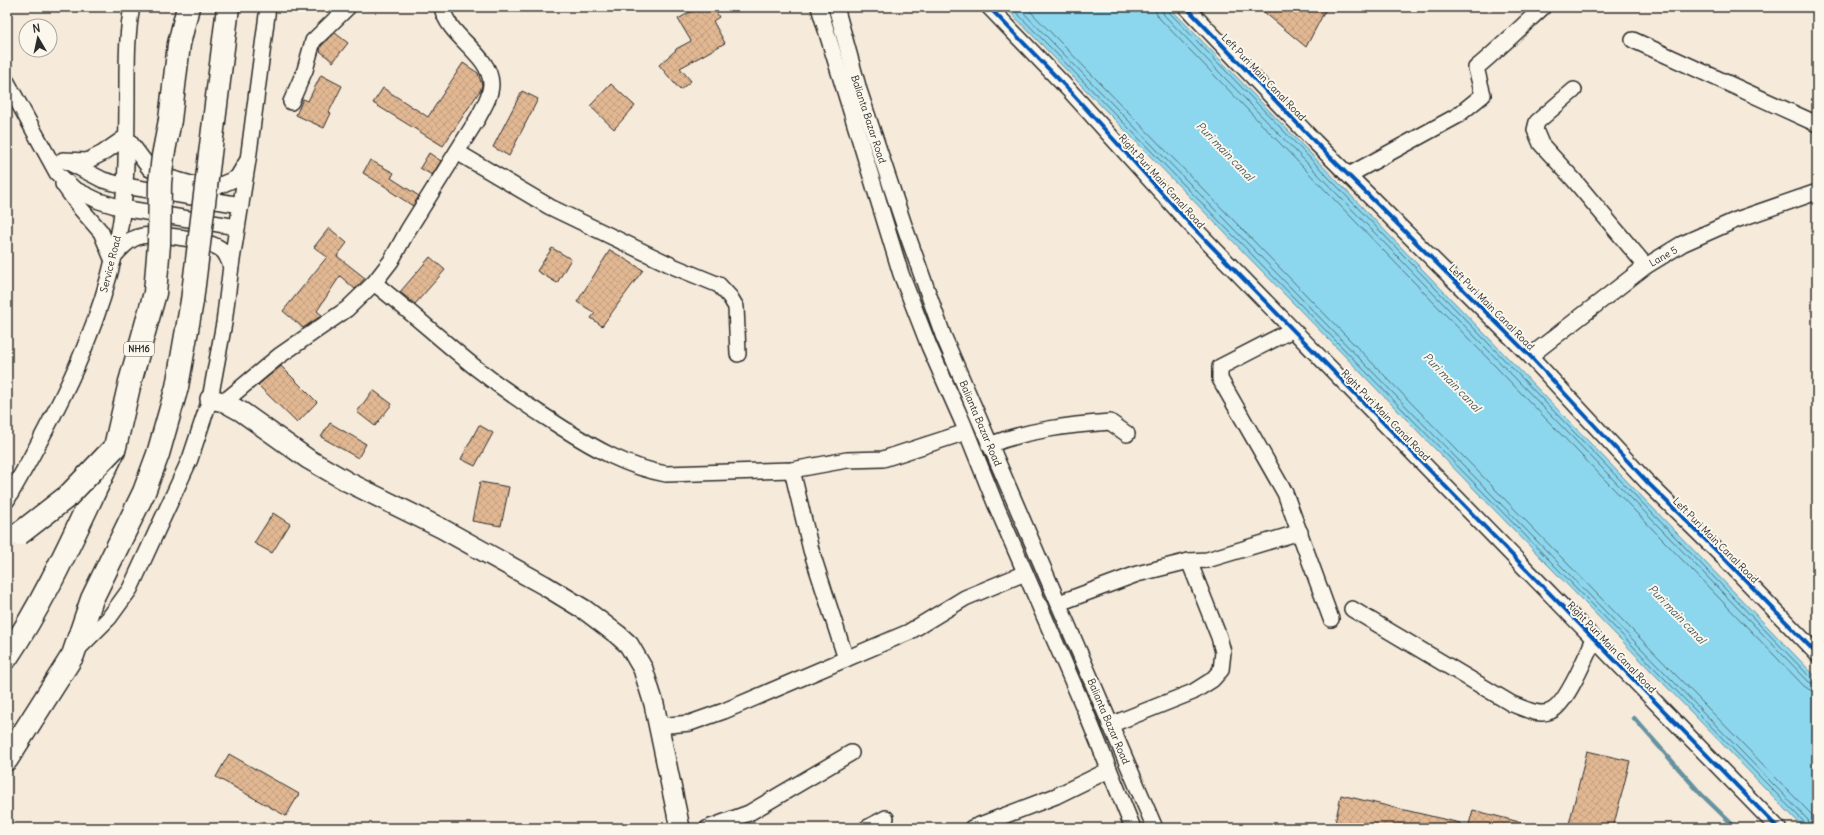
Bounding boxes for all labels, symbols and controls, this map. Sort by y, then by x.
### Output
north arrow [18,18,58,58]
text: N [32,21,41,36]
street label: Left Puri Main Canal Road [1219,31,1309,124]
street label: Balianta Bazar Road [848,73,889,165]
water label: Puri main canal [1193,118,1258,185]
street label: Right Puri Main Canal Road [1116,132,1207,231]
street label: Service Road [97,234,124,294]
street label: Lane 5 [1647,243,1680,270]
street label: Left Puri Main Canal Road [1446,262,1537,353]
road number: NH16 [124,342,154,356]
water label: Puri main canal [1420,349,1485,416]
street label: Right Puri Main Canal Road [1339,367,1433,464]
street label: Balianta Bazar Road [957,378,1005,468]
street label: Left Puri Main Canal Road [1670,495,1761,586]
water label: Puri main canal [1645,581,1710,648]
street label: Right Puri Main Canal Road [1565,599,1659,696]
street label: Balianta Bazar Road [1085,676,1133,766]

